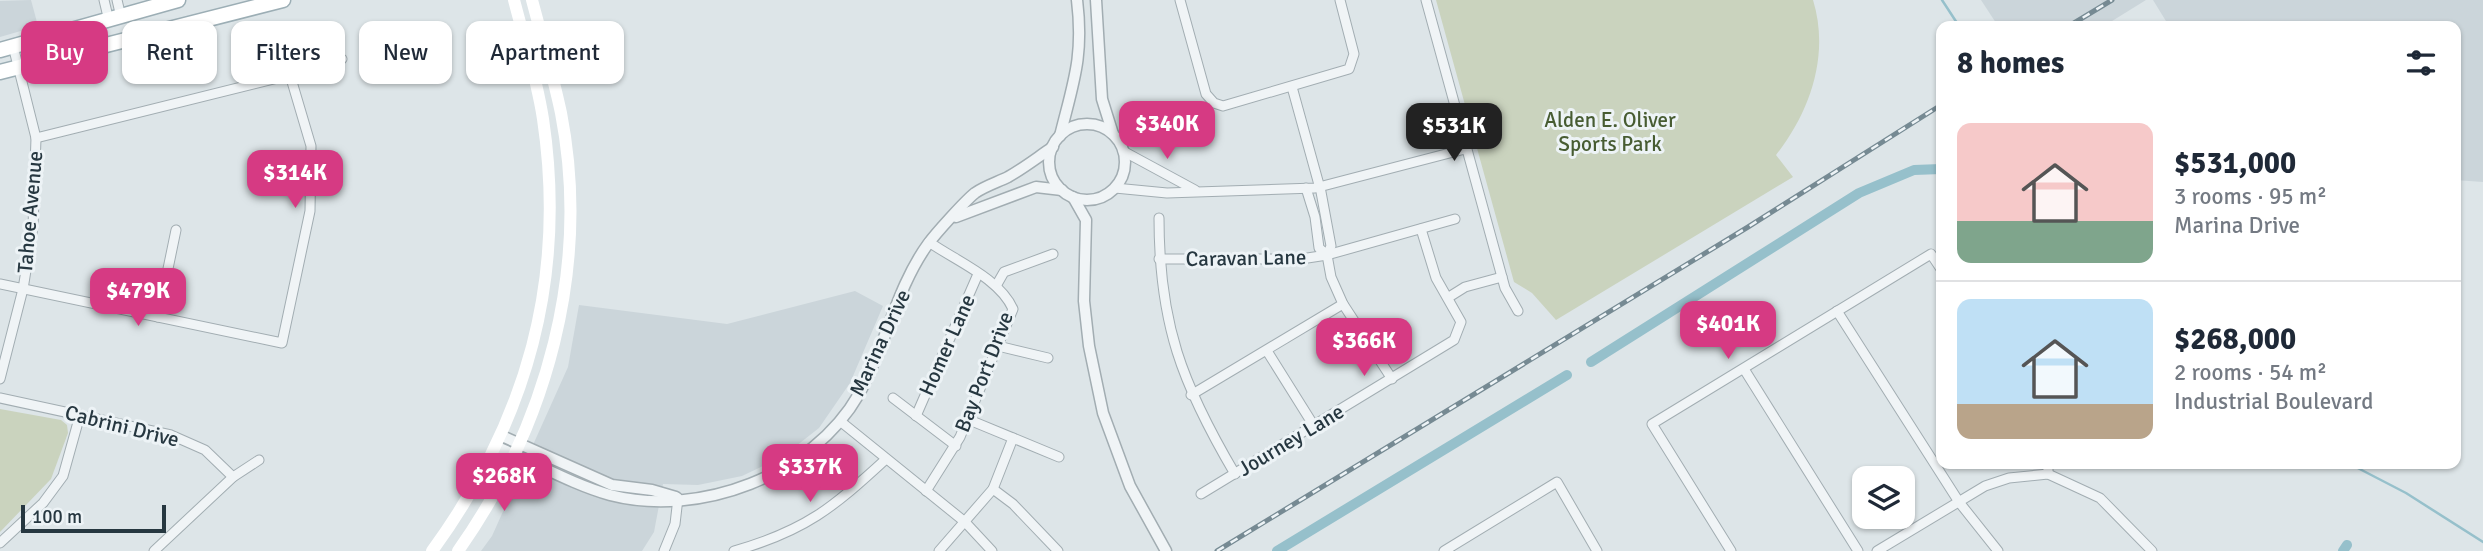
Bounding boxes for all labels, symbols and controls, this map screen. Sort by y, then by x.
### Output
chip: Buy [21,21,108,84]
chip: Rent [122,21,217,84]
chip: Filters [231,21,345,84]
chip: New [359,21,452,84]
chip: Apartment [466,21,624,84]
icon: filters [2402,44,2440,82]
text: 8 homes [1957,45,2064,82]
pin: $340K [1118,102,1216,161]
pin: $531K [1405,104,1503,163]
park label: Alden E. Oliver Sports Park [1544,107,1676,157]
text: $340K [1135,109,1199,138]
text: $531K [1422,111,1486,140]
text: $531,000 [2174,145,2296,182]
street label: Tahoe Avenue [12,150,48,274]
pin: $314K [246,150,344,210]
icon: home [2013,151,2097,235]
text: $314K [263,158,327,187]
text: 3 rooms · 95 m² [2174,182,2327,211]
text: Marina Drive [2174,211,2300,240]
street label: Caravan Lane [1185,244,1307,272]
pin: $479K [89,268,187,328]
text: $479K [106,276,170,305]
street label: Marina Drive [844,285,916,401]
street label: Homer Lane [913,290,981,400]
pin: $401K [1679,302,1777,361]
street label: Bay Port Drive [949,308,1019,436]
text: $401K [1696,309,1760,338]
pin: $366K [1315,318,1413,378]
text: $268,000 [2174,321,2296,358]
text: $366K [1332,326,1396,355]
icon: home [2013,327,2097,411]
text: 2 rooms · 54 m² [2174,358,2327,387]
text: Industrial Boulevard [2174,387,2374,416]
street label: Journey Lane [1233,398,1349,482]
street label: Cabrini Drive [62,399,182,453]
pin: $337K [761,444,859,504]
text: $337K [778,452,842,481]
pin: $268K [455,454,553,513]
text: $268K [472,461,536,490]
map controls [1852,466,1915,529]
button: layers [1852,466,1915,529]
scale bar [21,502,166,534]
text: 100 m [32,505,82,529]

